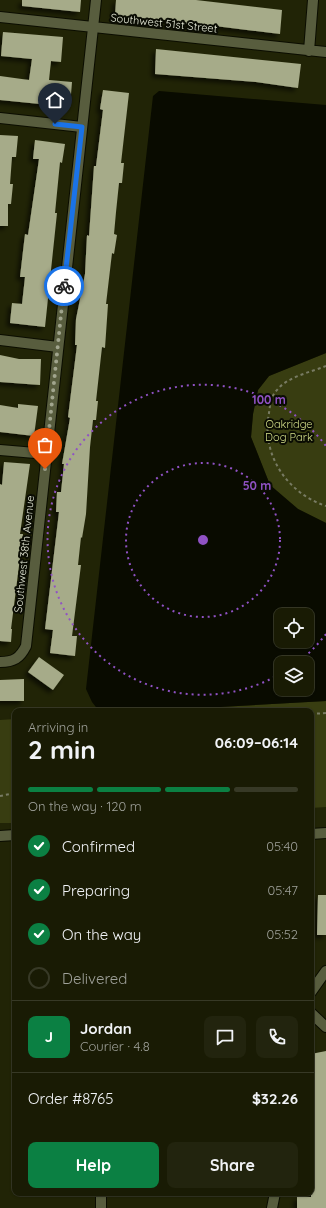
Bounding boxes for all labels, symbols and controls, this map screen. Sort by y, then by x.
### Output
street label: Southwest 51st Street [110,10,218,36]
pin [38,83,72,124]
icon: home [44,89,66,111]
courier [44,266,84,306]
icon: bike [53,275,75,297]
text: 100 m [252,392,286,407]
park label: Oakridge Dog Park [265,417,313,444]
pin [28,428,62,469]
icon: bag [34,434,56,456]
text: 50 m [243,478,271,493]
street label: Southwest 38th Avenue [11,495,37,613]
centre of rings [196,533,210,547]
map controls [274,608,314,696]
button: locate [274,608,314,648]
button: layers [274,656,314,696]
text: Arriving in [28,719,88,735]
text: 2 min [28,733,96,766]
text: 06:09–06:14 [215,733,298,752]
text: On the way · 120 m [28,798,142,814]
icon: check [28,835,50,857]
text: Confirmed [62,837,135,856]
text: 05:40 [266,838,298,854]
icon: check [28,879,50,901]
text: Preparing [62,881,130,900]
text: 05:47 [268,882,298,898]
icon: check [28,923,50,945]
text: On the way [62,925,141,944]
text: 05:52 [266,926,298,942]
text: Delivered [62,969,127,988]
button: chat [204,1016,246,1058]
button: phone [256,1016,298,1058]
text: Jordan [80,1019,132,1038]
text: J [45,1027,53,1046]
text: Courier · 4.8 [80,1038,150,1054]
text: Order #8765 [28,1089,113,1108]
text: $32.26 [252,1089,298,1108]
button: Help [28,1142,159,1188]
button: Share [167,1142,298,1188]

